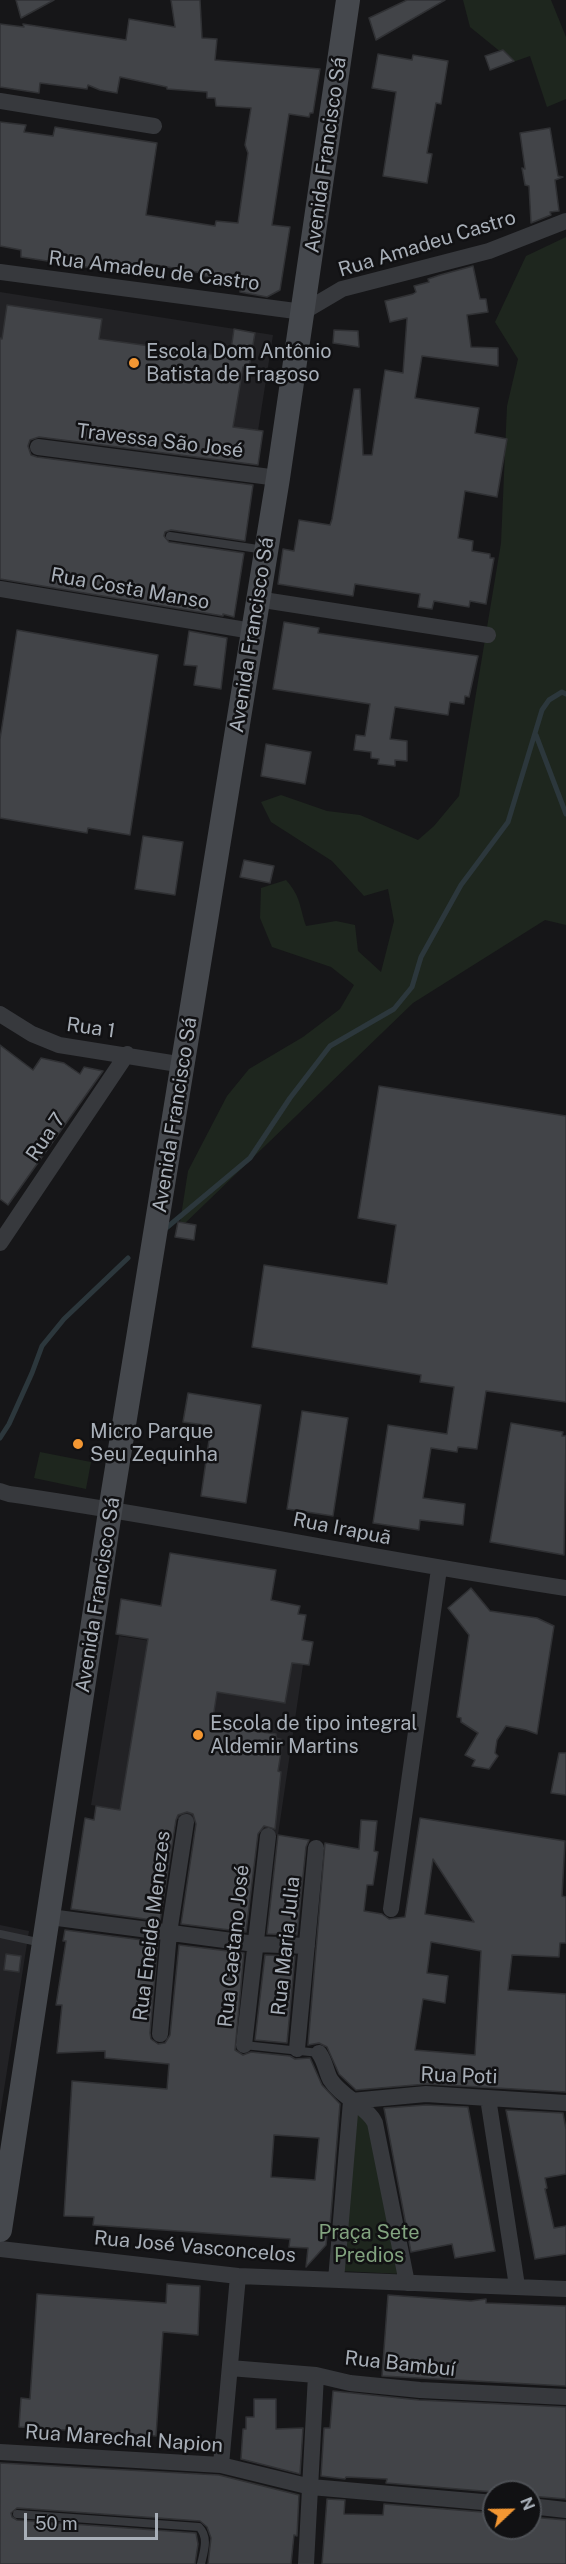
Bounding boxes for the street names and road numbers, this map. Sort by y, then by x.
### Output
street label: Avenida Francisco Sá [300,55,352,255]
street label: Rua Amadeu Castro [335,206,519,282]
street label: Rua Amadeu de Castro [47,246,261,296]
street label: Travessa São José [75,419,245,463]
street label: Avenida Francisco Sá [225,536,279,734]
street label: Rua Costa Manso [49,563,211,615]
street label: Rua 1 [65,1013,117,1043]
street label: Avenida Francisco Sá [148,1016,202,1214]
street label: Rua 7 [21,1108,71,1166]
street label: Avenida Francisco Sá [71,1496,125,1694]
street label: Rua Irapuã [291,1508,393,1550]
street label: Rua Eneide Menezes [128,1830,176,2022]
street label: Rua Caetano José [214,1863,254,2029]
street label: Rua Maria Julia [267,1875,305,2017]
street label: Rua Poti [420,2063,498,2089]
street label: Rua José Vasconcelos [93,2226,297,2268]
street label: Rua Bambuí [343,2346,457,2382]
street label: Rua Marechal Napion [24,2420,224,2458]

